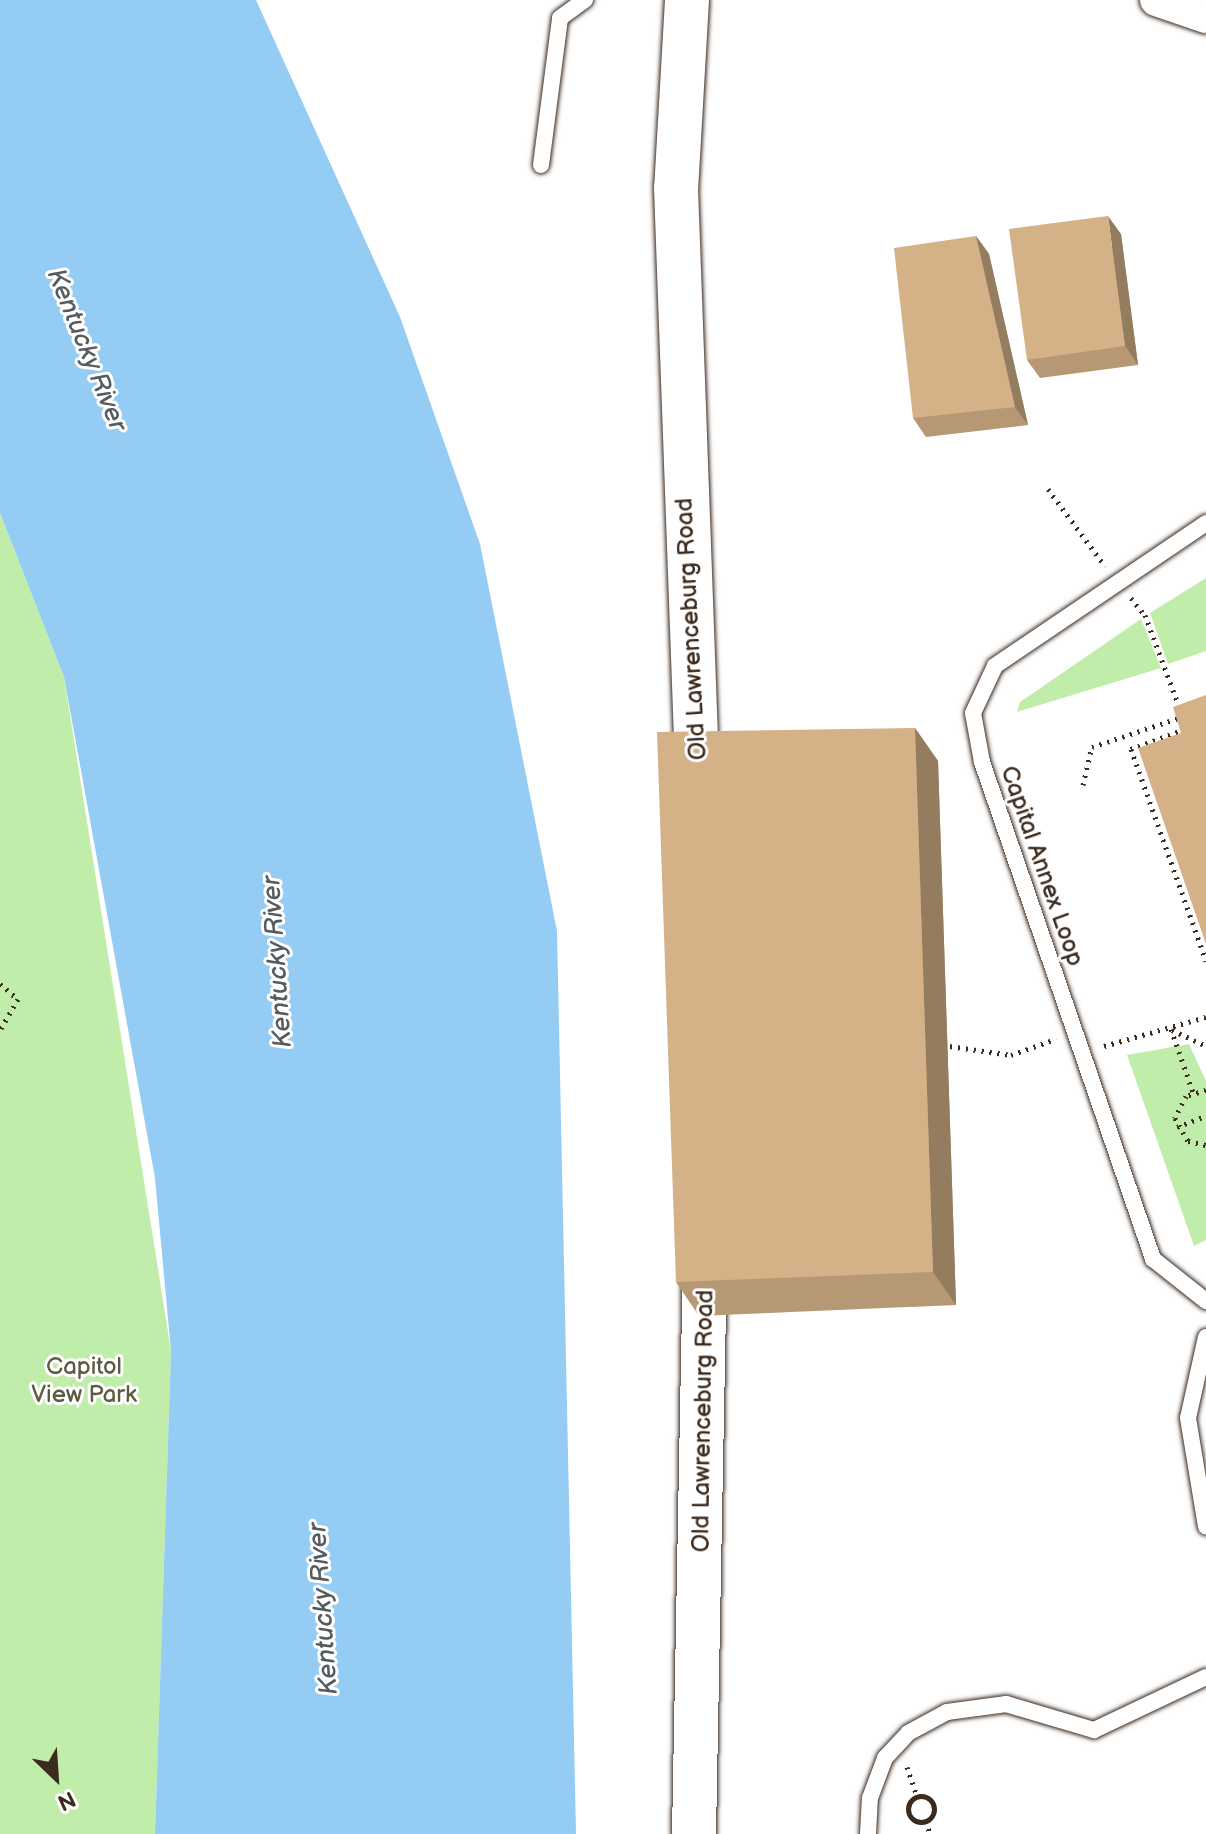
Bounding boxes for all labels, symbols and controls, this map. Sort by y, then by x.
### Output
water label: Kentucky River [39,263,133,437]
street label: Old Lawrenceburg Road [670,497,712,761]
street label: Capital Annex Loop [994,762,1090,970]
water label: Kentucky River [256,874,300,1050]
street label: Old Lawrenceburg Road [686,1289,720,1553]
park label: Capitol View Park [31,1353,137,1409]
water label: Kentucky River [302,1521,346,1697]
north arrow [16,1738,96,1818]
text: N [53,1784,80,1816]

